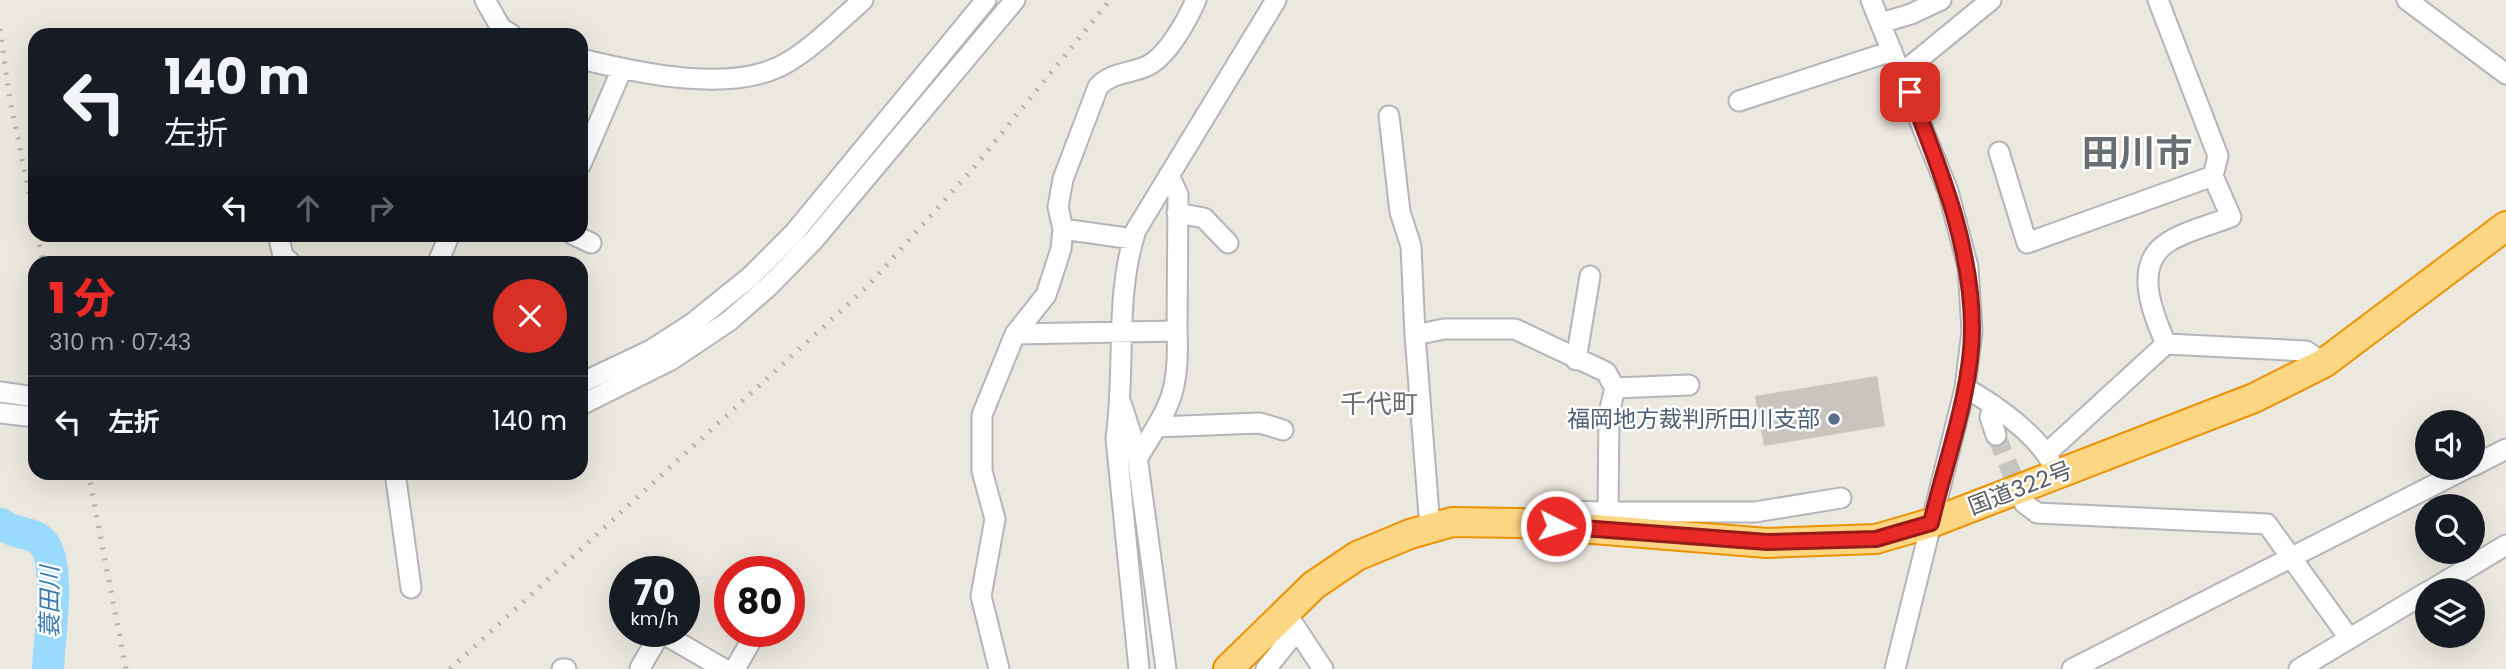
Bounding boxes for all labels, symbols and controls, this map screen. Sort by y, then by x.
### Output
text: 140 m [164,43,310,111]
icon: left [49,56,140,147]
pin [1880,62,1940,122]
icon: arrive [1891,73,1929,111]
text: 左折 [164,110,228,155]
district label: 田川市 [2082,127,2193,179]
icon: left [216,189,254,227]
icon: ahead [289,189,327,227]
icon: right [362,189,400,227]
text: 1 分 [49,269,115,328]
button: close [493,279,567,353]
text: 310 m · 07:43 [49,326,191,358]
district label: 千代町 [1340,386,1418,422]
icon: left [49,403,87,441]
text: 140 m [492,403,567,439]
place label: 福岡地方裁判所田川支部 [1567,403,1820,435]
text: 左折 [108,404,160,440]
map controls [2415,410,2485,648]
button: sound [2415,410,2485,480]
marker: 福岡地方裁判所田川支部 [1826,411,1842,427]
street label: 国道322号 [1963,454,2077,522]
position arrow [1519,489,1593,563]
button: search [2415,494,2485,564]
speed limit sign: 80 [714,556,805,647]
water label: 蓑田川 [33,563,66,638]
text: 70 [634,568,675,617]
button: layers [2415,578,2485,648]
text: km/h [631,606,678,631]

